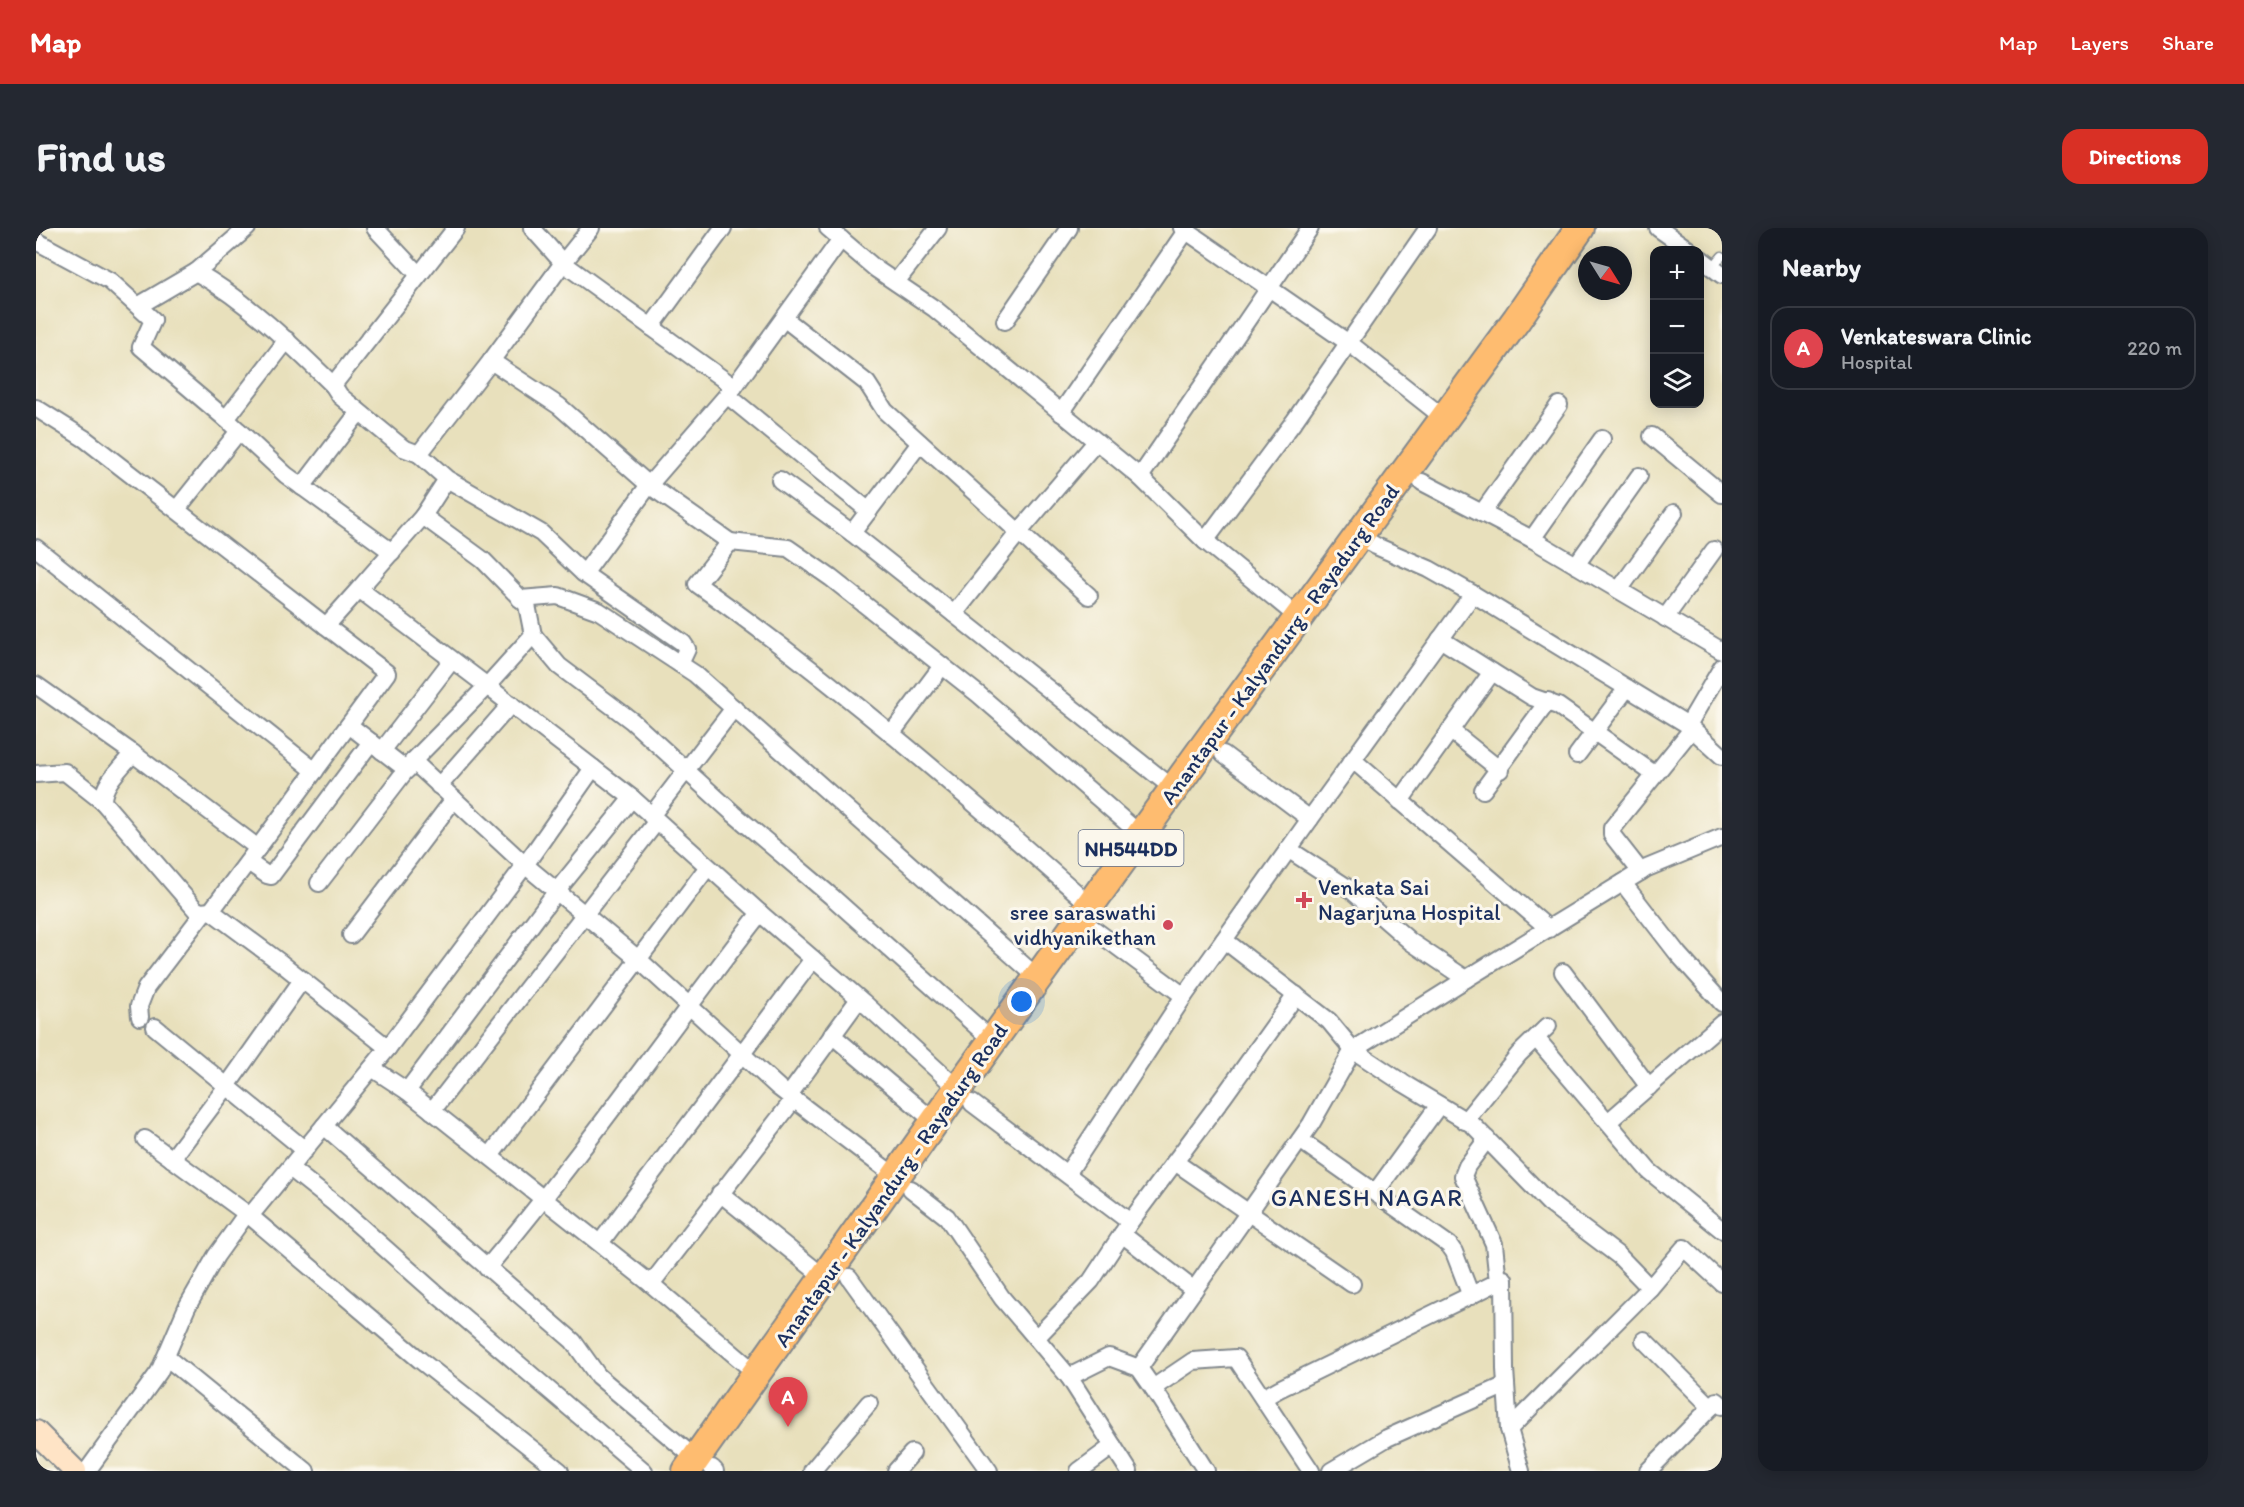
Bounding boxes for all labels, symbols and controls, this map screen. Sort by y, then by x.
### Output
text: Map [30,25,81,59]
text: Map [1999,30,2038,55]
text: Layers [2071,30,2129,55]
text: Share [2162,30,2214,55]
button: Directions [2062,129,2208,184]
text: Find us [36,131,166,182]
north arrow [1578,246,1632,300]
map controls [1650,246,1704,408]
button: + [1650,246,1704,300]
text: Nearby [1782,251,1861,283]
button: − [1650,300,1704,354]
text: Venkateswara Clinic [1841,323,2031,350]
text: A [1797,336,1810,360]
text: 220 m [2127,336,2182,360]
text: Hospital [1841,350,1913,374]
button: layers [1650,354,1704,408]
street label: Anantapur - Kalyandurg - Rayadurg Road [1155,479,1405,809]
road number: NH544DD [1078,830,1184,866]
place label: Venkata Sai Nagarjuna Hospital [1318,874,1501,926]
marker: Venkata Sai Nagarjuna Hospital [1295,891,1313,909]
place label: sree saraswathi vidhyanikethan [1010,899,1157,951]
marker: sree saraswathi vidhyanikethan [1161,918,1175,932]
your location [1007,987,1036,1016]
street label: Anantapur - Kalyandurg - Rayadurg Road [768,1018,1014,1352]
district label: GANESH NAGAR [1271,1183,1463,1212]
pin: A [768,1378,807,1427]

